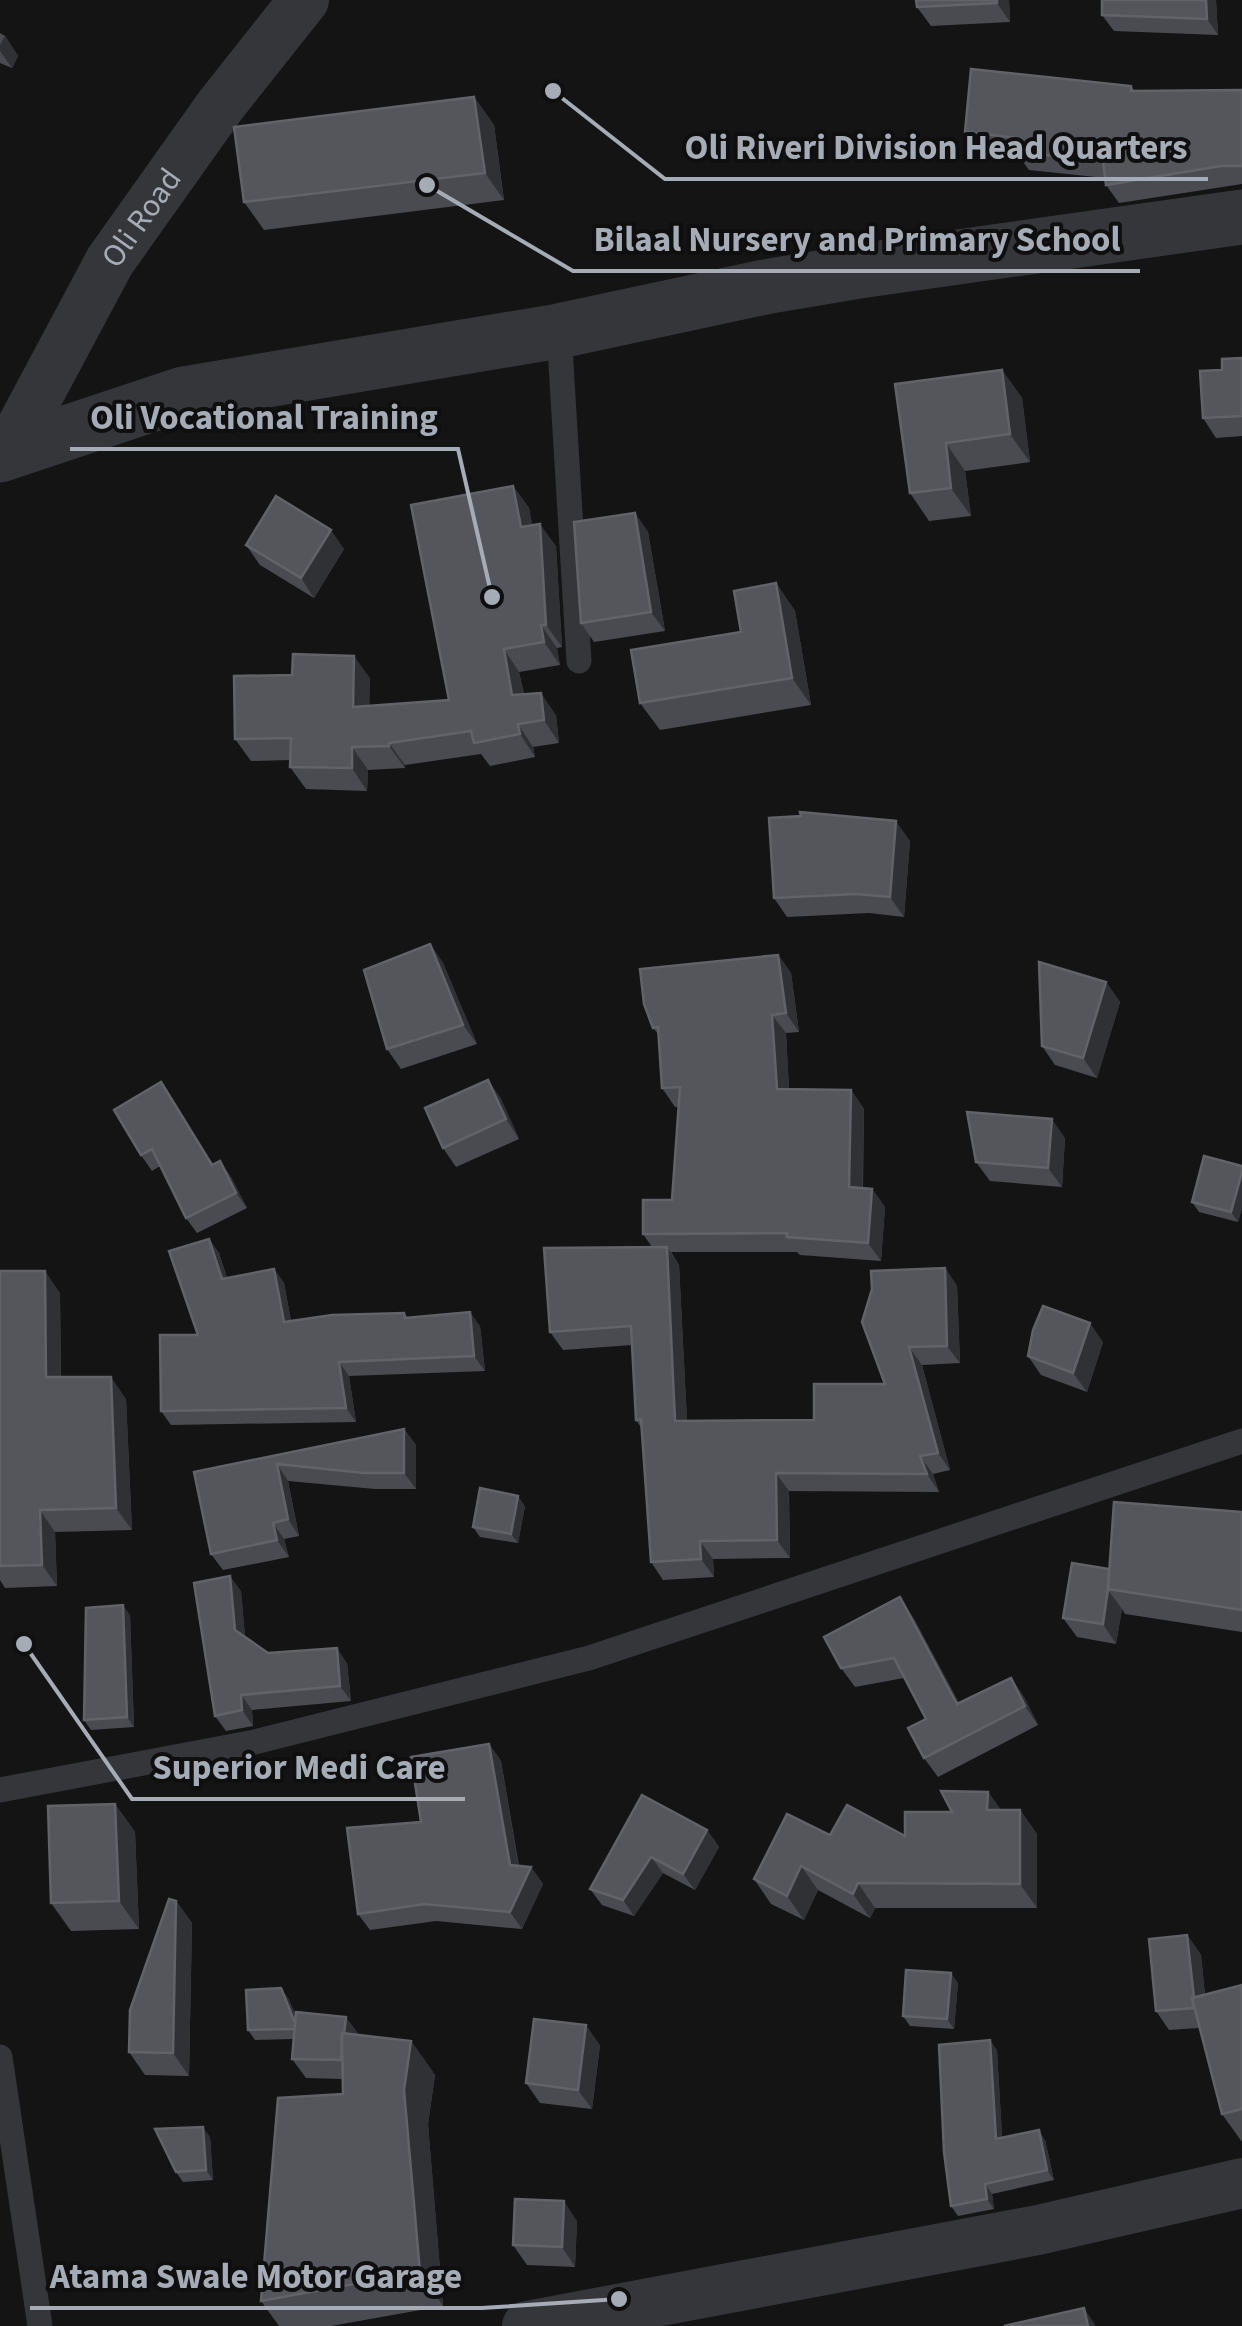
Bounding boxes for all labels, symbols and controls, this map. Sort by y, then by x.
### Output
callout: Oli Riveri Division Head Quarters [665,114,1208,179]
text: Oli Riveri Division Head Quarters [685,123,1188,173]
street label: Oli Road [90,159,193,277]
callout: Bilaal Nursery and Primary School [573,206,1140,271]
text: Bilaal Nursery and Primary School [593,215,1121,265]
callout: Oli Vocational Training [70,384,458,449]
text: Oli Vocational Training [90,393,438,443]
callout: Superior Medi Care [132,1734,465,1799]
text: Superior Medi Care [152,1743,446,1793]
callout: Atama Swale Motor Garage [30,2243,482,2308]
text: Atama Swale Motor Garage [49,2252,462,2302]

